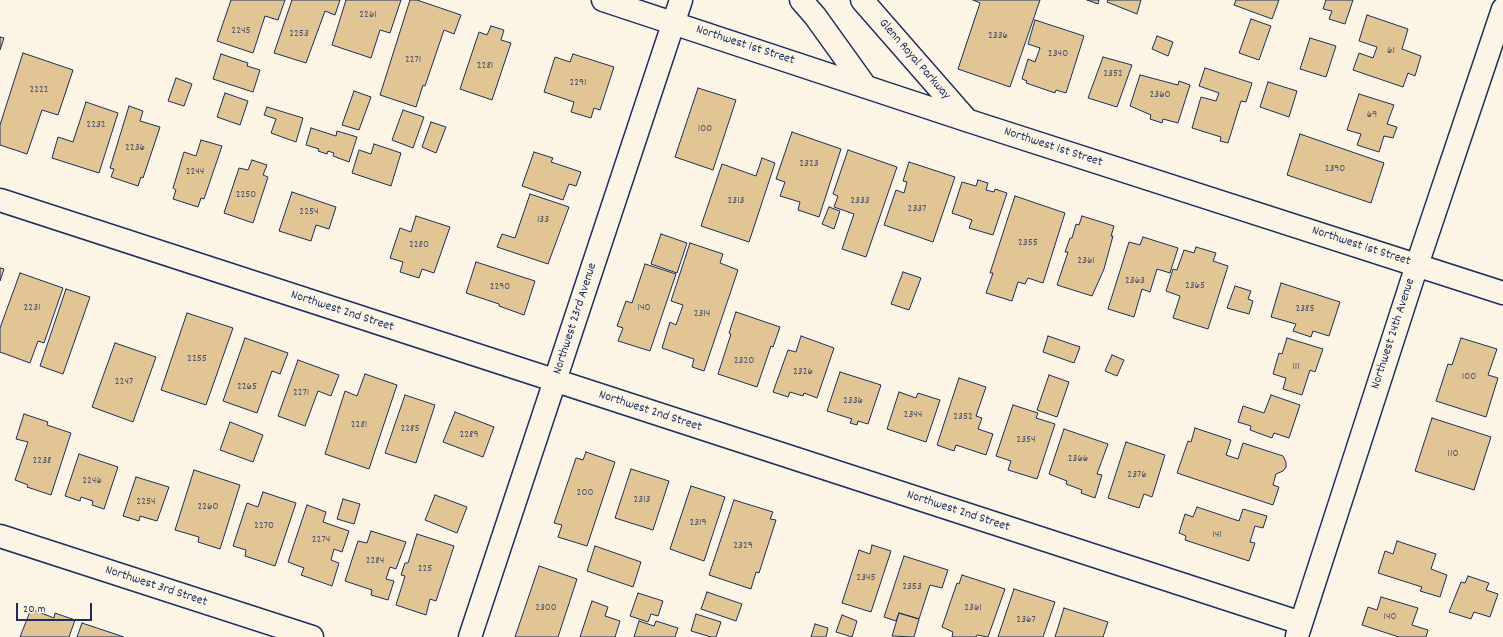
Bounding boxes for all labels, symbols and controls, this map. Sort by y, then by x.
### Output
house number: 2261 [359,8,377,22]
street label: Glenn Royal Parkway [875,16,953,104]
street label: Northwest 1st Street [694,23,796,69]
house number: 2245 [231,24,251,38]
house number: 2253 [289,27,309,41]
house number: 2336 [988,29,1008,43]
house number: 61 [1387,44,1395,58]
house number: 2340 [1048,47,1068,61]
house number: 2271 [405,53,421,67]
house number: 2281 [477,59,493,73]
house number: 2352 [1103,67,1123,81]
house number: 2291 [569,76,587,90]
house number: 2222 [29,83,49,97]
house number: 2360 [1149,88,1171,102]
house number: 69 [1367,108,1377,122]
house number: 2232 [86,118,106,132]
house number: 100 [698,122,712,136]
street label: Northwest 1st Street [1002,125,1104,171]
house number: 2236 [125,141,145,155]
house number: 2323 [799,157,819,171]
house number: 2390 [1325,162,1345,176]
house number: 2244 [186,165,204,179]
house number: 2250 [236,188,256,202]
house number: 2313 [728,194,744,208]
house number: 2333 [850,194,870,208]
house number: 2337 [908,202,926,216]
house number: 2254 [299,205,319,219]
house number: 133 [537,213,549,227]
street label: Northwest 1st Street [1310,224,1412,270]
house number: 2355 [1018,236,1038,250]
house number: 2280 [409,238,429,252]
house number: 2361 [1077,254,1095,268]
street label: Northwest 23rd Avenue [551,261,601,377]
house number: 2363 [1125,274,1145,288]
street label: Northwest 24th Avenue [1369,277,1419,391]
house number: 2365 [1185,279,1205,293]
house number: 2290 [490,280,510,294]
street label: Northwest 2nd Street [288,288,396,336]
house number: 2231 [24,301,40,315]
house number: 140 [638,301,650,315]
house number: 2385 [1295,302,1315,316]
house number: 2314 [694,307,710,321]
house number: 2255 [187,352,207,366]
house number: 2320 [734,354,754,368]
house number: 111 [1292,360,1300,374]
house number: 2326 [793,365,813,379]
house number: 100 [1462,370,1476,384]
house number: 2247 [115,375,133,389]
house number: 2265 [237,380,257,394]
house number: 2271 [293,386,309,400]
street label: Northwest 2nd Street [596,388,704,436]
house number: 2336 [843,394,863,408]
house number: 2344 [904,408,922,422]
house number: 2352 [953,410,973,424]
house number: 2281 [351,418,367,432]
house number: 2285 [400,422,420,436]
house number: 2289 [459,428,479,442]
house number: 2354 [1016,433,1036,447]
house number: 110 [1448,447,1458,461]
house number: 2366 [1068,452,1088,466]
house number: 2238 [33,454,51,468]
house number: 2376 [1127,468,1147,482]
house number: 2246 [82,474,102,488]
house number: 200 [577,486,593,500]
street label: Northwest 2nd Street [904,488,1012,536]
house number: 2313 [634,493,650,507]
house number: 2254 [136,495,156,509]
house number: 2260 [198,500,218,514]
house number: 2319 [689,516,707,530]
house number: 2270 [254,519,274,533]
house number: 141 [1212,528,1222,542]
house number: 2274 [312,533,330,547]
house number: 2329 [733,539,753,553]
house number: 2284 [366,554,384,568]
house number: 225 [418,562,432,576]
street label: Northwest 3rd Street [103,563,209,611]
house number: 2345 [856,571,876,585]
house number: 2353 [902,580,922,594]
scale bar [18,595,94,621]
text: 20 m [23,601,46,618]
house number: 2300 [535,601,557,615]
house number: 2361 [964,601,982,615]
house number: 140 [1384,610,1396,624]
house number: 2367 [1016,613,1036,627]

